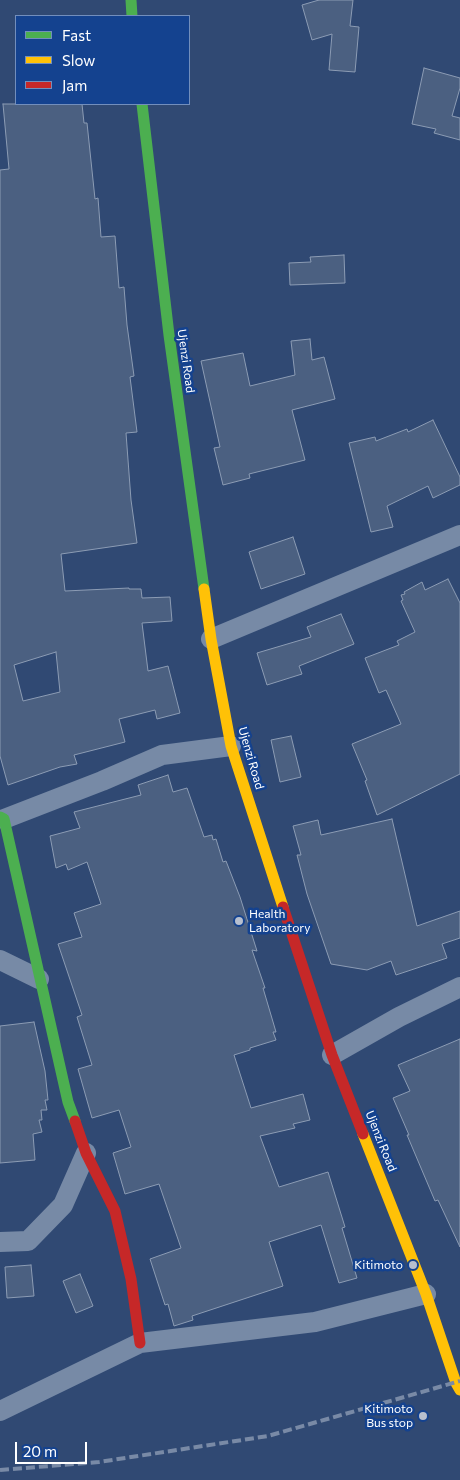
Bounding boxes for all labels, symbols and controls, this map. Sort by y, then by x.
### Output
legend [15,15,190,105]
text: Fast [62,26,91,44]
text: Slow [62,51,95,69]
text: Jam [62,76,87,94]
street label: Ujenzi Road [174,328,198,394]
street label: Ujenzi Road [235,725,267,791]
place label: Health Laboratory [249,907,310,935]
marker: Health Laboratory [233,915,245,927]
street label: Ujenzi Road [362,1108,400,1174]
place label: Kitimoto [354,1258,403,1272]
marker: Kitimoto [407,1259,419,1271]
place label: Kitimoto Bus stop [364,1402,413,1430]
marker: Kitimoto Bus stop [417,1410,429,1422]
scale bar [18,1432,90,1464]
text: 20 m [23,1442,57,1460]

